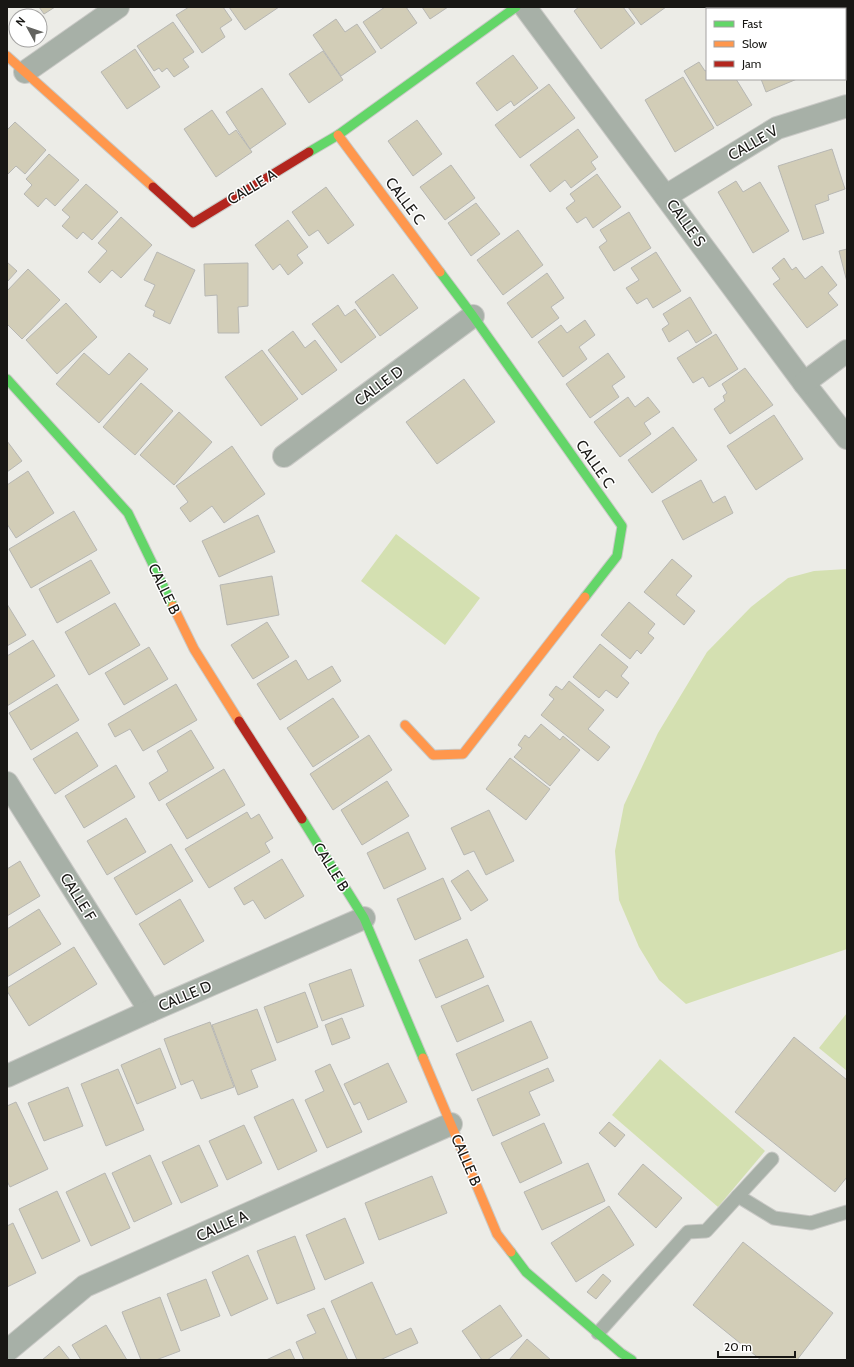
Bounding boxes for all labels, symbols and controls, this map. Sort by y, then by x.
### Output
north arrow [8,8,48,48]
legend [706,8,846,80]
text: N [12,14,28,29]
text: Fast [742,16,762,31]
text: Slow [742,36,767,51]
text: Jam [741,56,761,71]
street label: CALLE V [725,121,782,164]
street label: CALLE A [224,165,281,209]
street label: CALLE C [381,174,429,228]
street label: CALLE S [663,196,709,250]
street label: CALLE D [351,362,407,410]
street label: CALLE C [572,437,618,491]
street label: CALLE B [144,561,184,617]
street label: CALLE B [309,839,353,895]
street label: CALLE F [56,870,100,924]
street label: CALLE D [156,977,214,1015]
street label: CALLE B [447,1132,485,1188]
street label: CALLE A [193,1206,251,1245]
scale bar [718,1333,795,1359]
text: 20 m [724,1339,752,1354]

